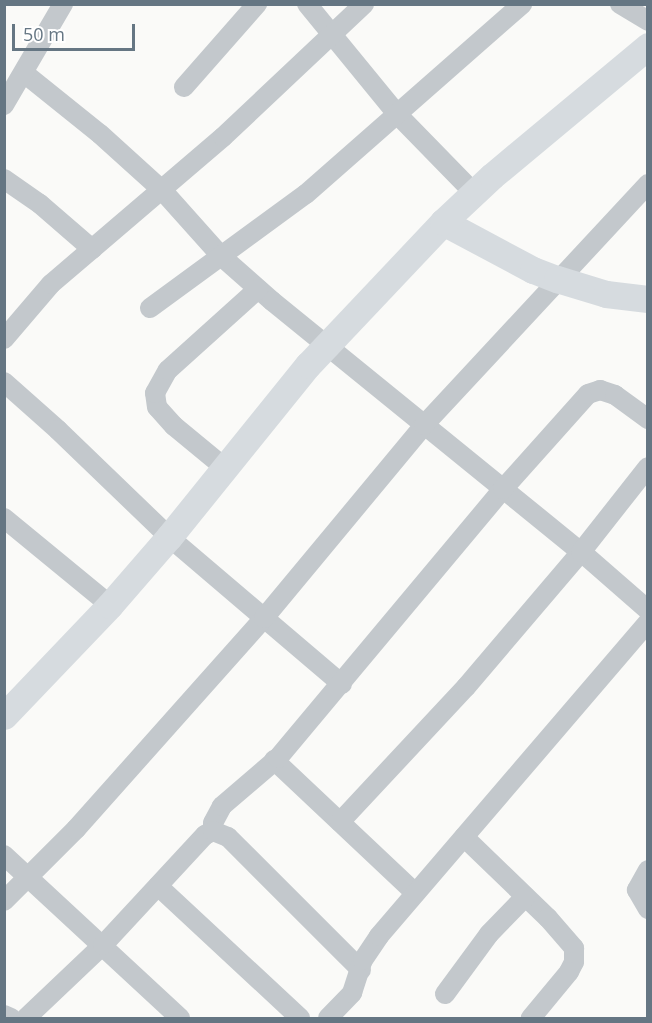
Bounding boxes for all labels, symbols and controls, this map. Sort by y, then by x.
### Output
scale bar [15,12,138,50]
text: 50 m [23,22,65,46]

